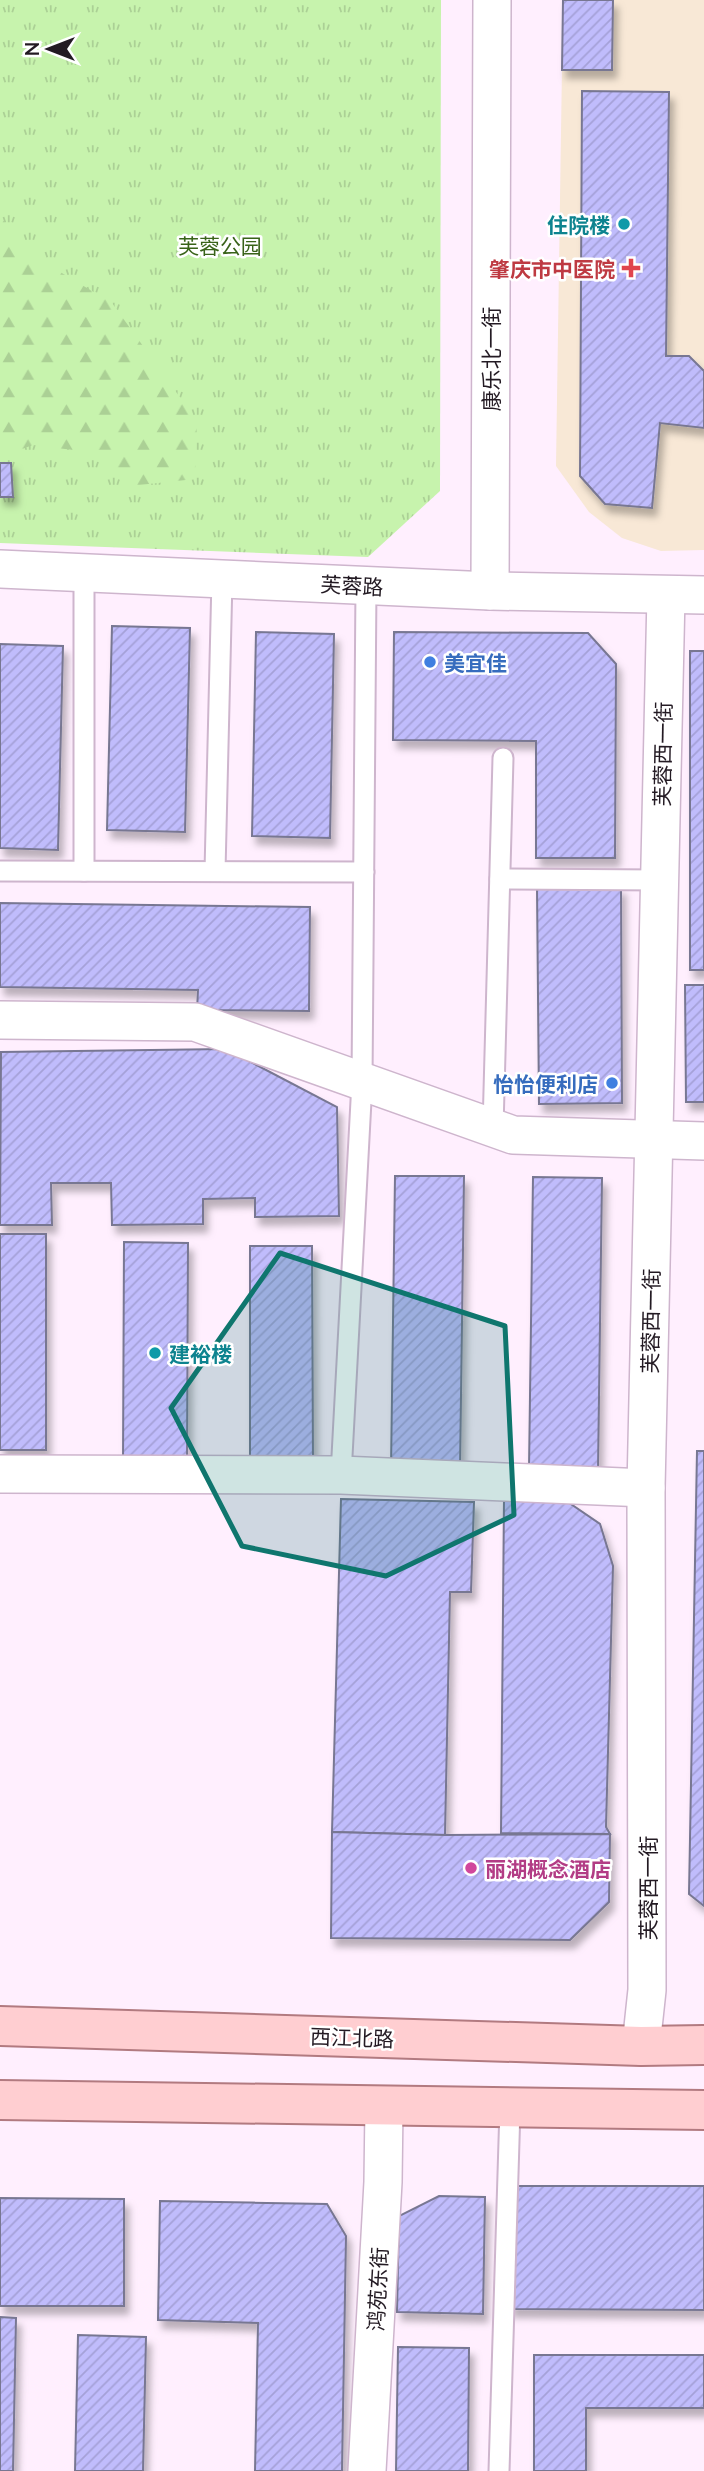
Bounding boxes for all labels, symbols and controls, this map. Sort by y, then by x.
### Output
north arrow [14,14,84,84]
text: N [20,42,43,56]
place label: 住院楼 [547,212,610,237]
marker: 住院楼 [616,216,632,232]
park label: 芙蓉公园 [178,233,262,258]
place label: 肇庆市中医院 [489,256,615,281]
marker: 肇庆市中医院 [621,258,641,278]
street label: 康乐北一街 [478,307,503,412]
street label: 芙蓉路 [320,571,384,599]
place label: 美宜佳 [444,650,507,675]
marker: 美宜佳 [422,654,438,670]
street label: 芙蓉西一街 [649,701,675,807]
place label: 怡怡便利店 [493,1071,598,1096]
marker: 怡怡便利店 [604,1075,620,1091]
street label: 芙蓉西一街 [637,1268,663,1374]
place label: 建裕楼 [169,1341,232,1366]
marker: 建裕楼 [147,1345,163,1361]
street label: 芙蓉西一街 [635,1836,660,1941]
place label: 丽湖概念酒店 [485,1856,611,1881]
marker: 丽湖概念酒店 [463,1860,479,1876]
street label: 西江北路 [310,2023,394,2051]
street label: 鸿苑东街 [362,2246,392,2332]

